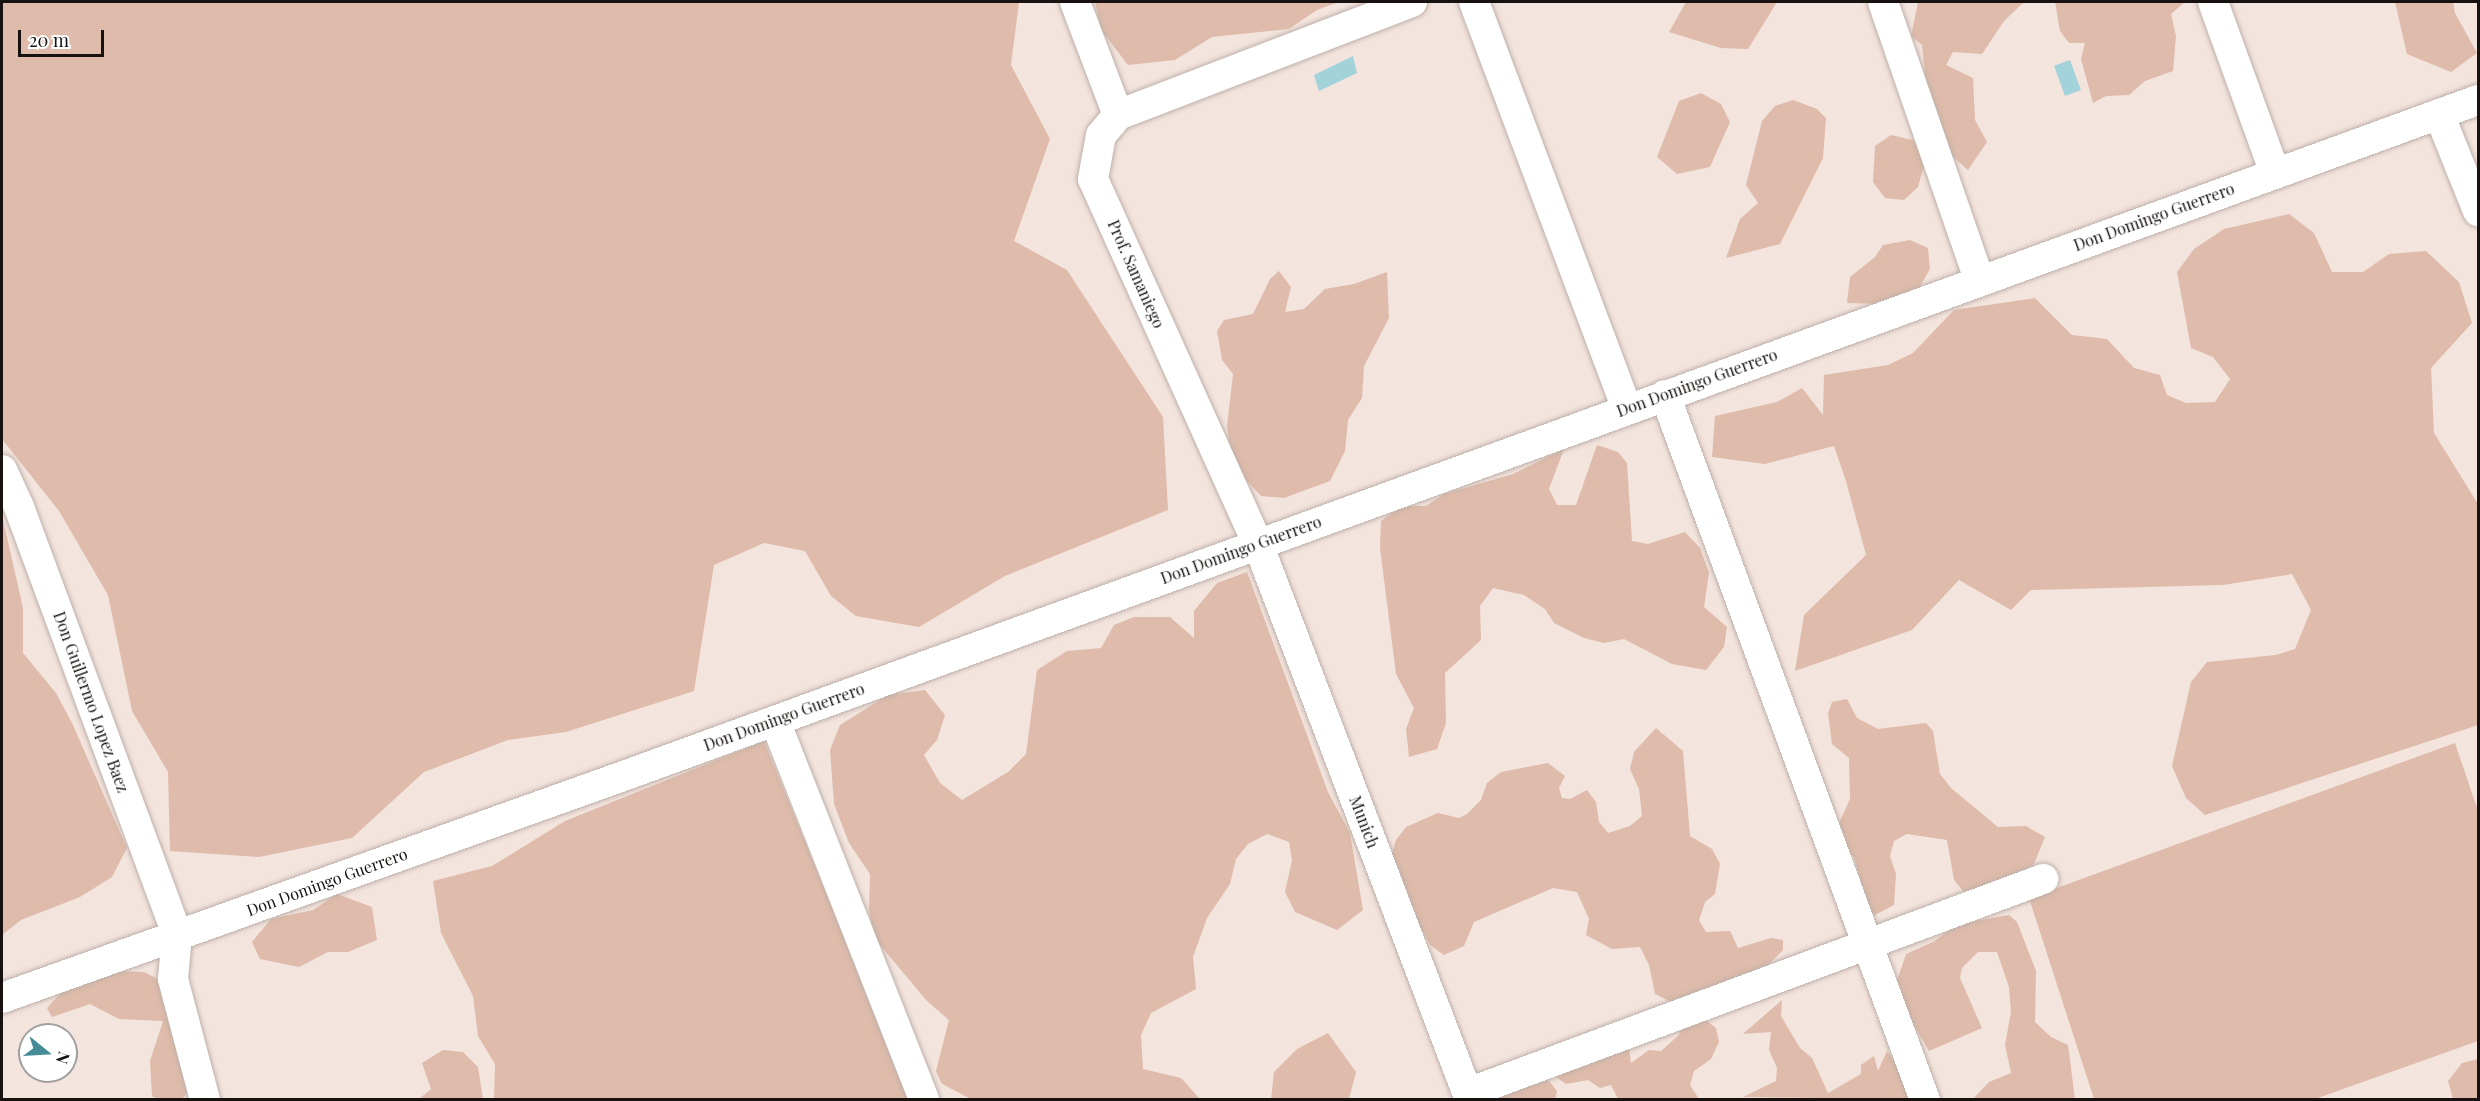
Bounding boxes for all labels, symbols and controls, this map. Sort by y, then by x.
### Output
scale bar [21,18,106,56]
text: 20 m [29,28,69,52]
street label: Don Domingo Guerrero [2071,179,2237,255]
street label: Prof. Samaniego [1104,217,1168,331]
street label: Don Domingo Guerrero [1614,345,1780,421]
street label: Don Domingo Guerrero [1158,512,1324,588]
street label: Don Guillermo Lopez Baez [49,609,133,795]
street label: Don Domingo Guerrero [701,679,867,755]
street label: Munich [1345,793,1383,851]
street label: Don Domingo Guerrero [244,844,410,920]
north arrow [18,1023,78,1083]
text: N [52,1049,75,1067]

